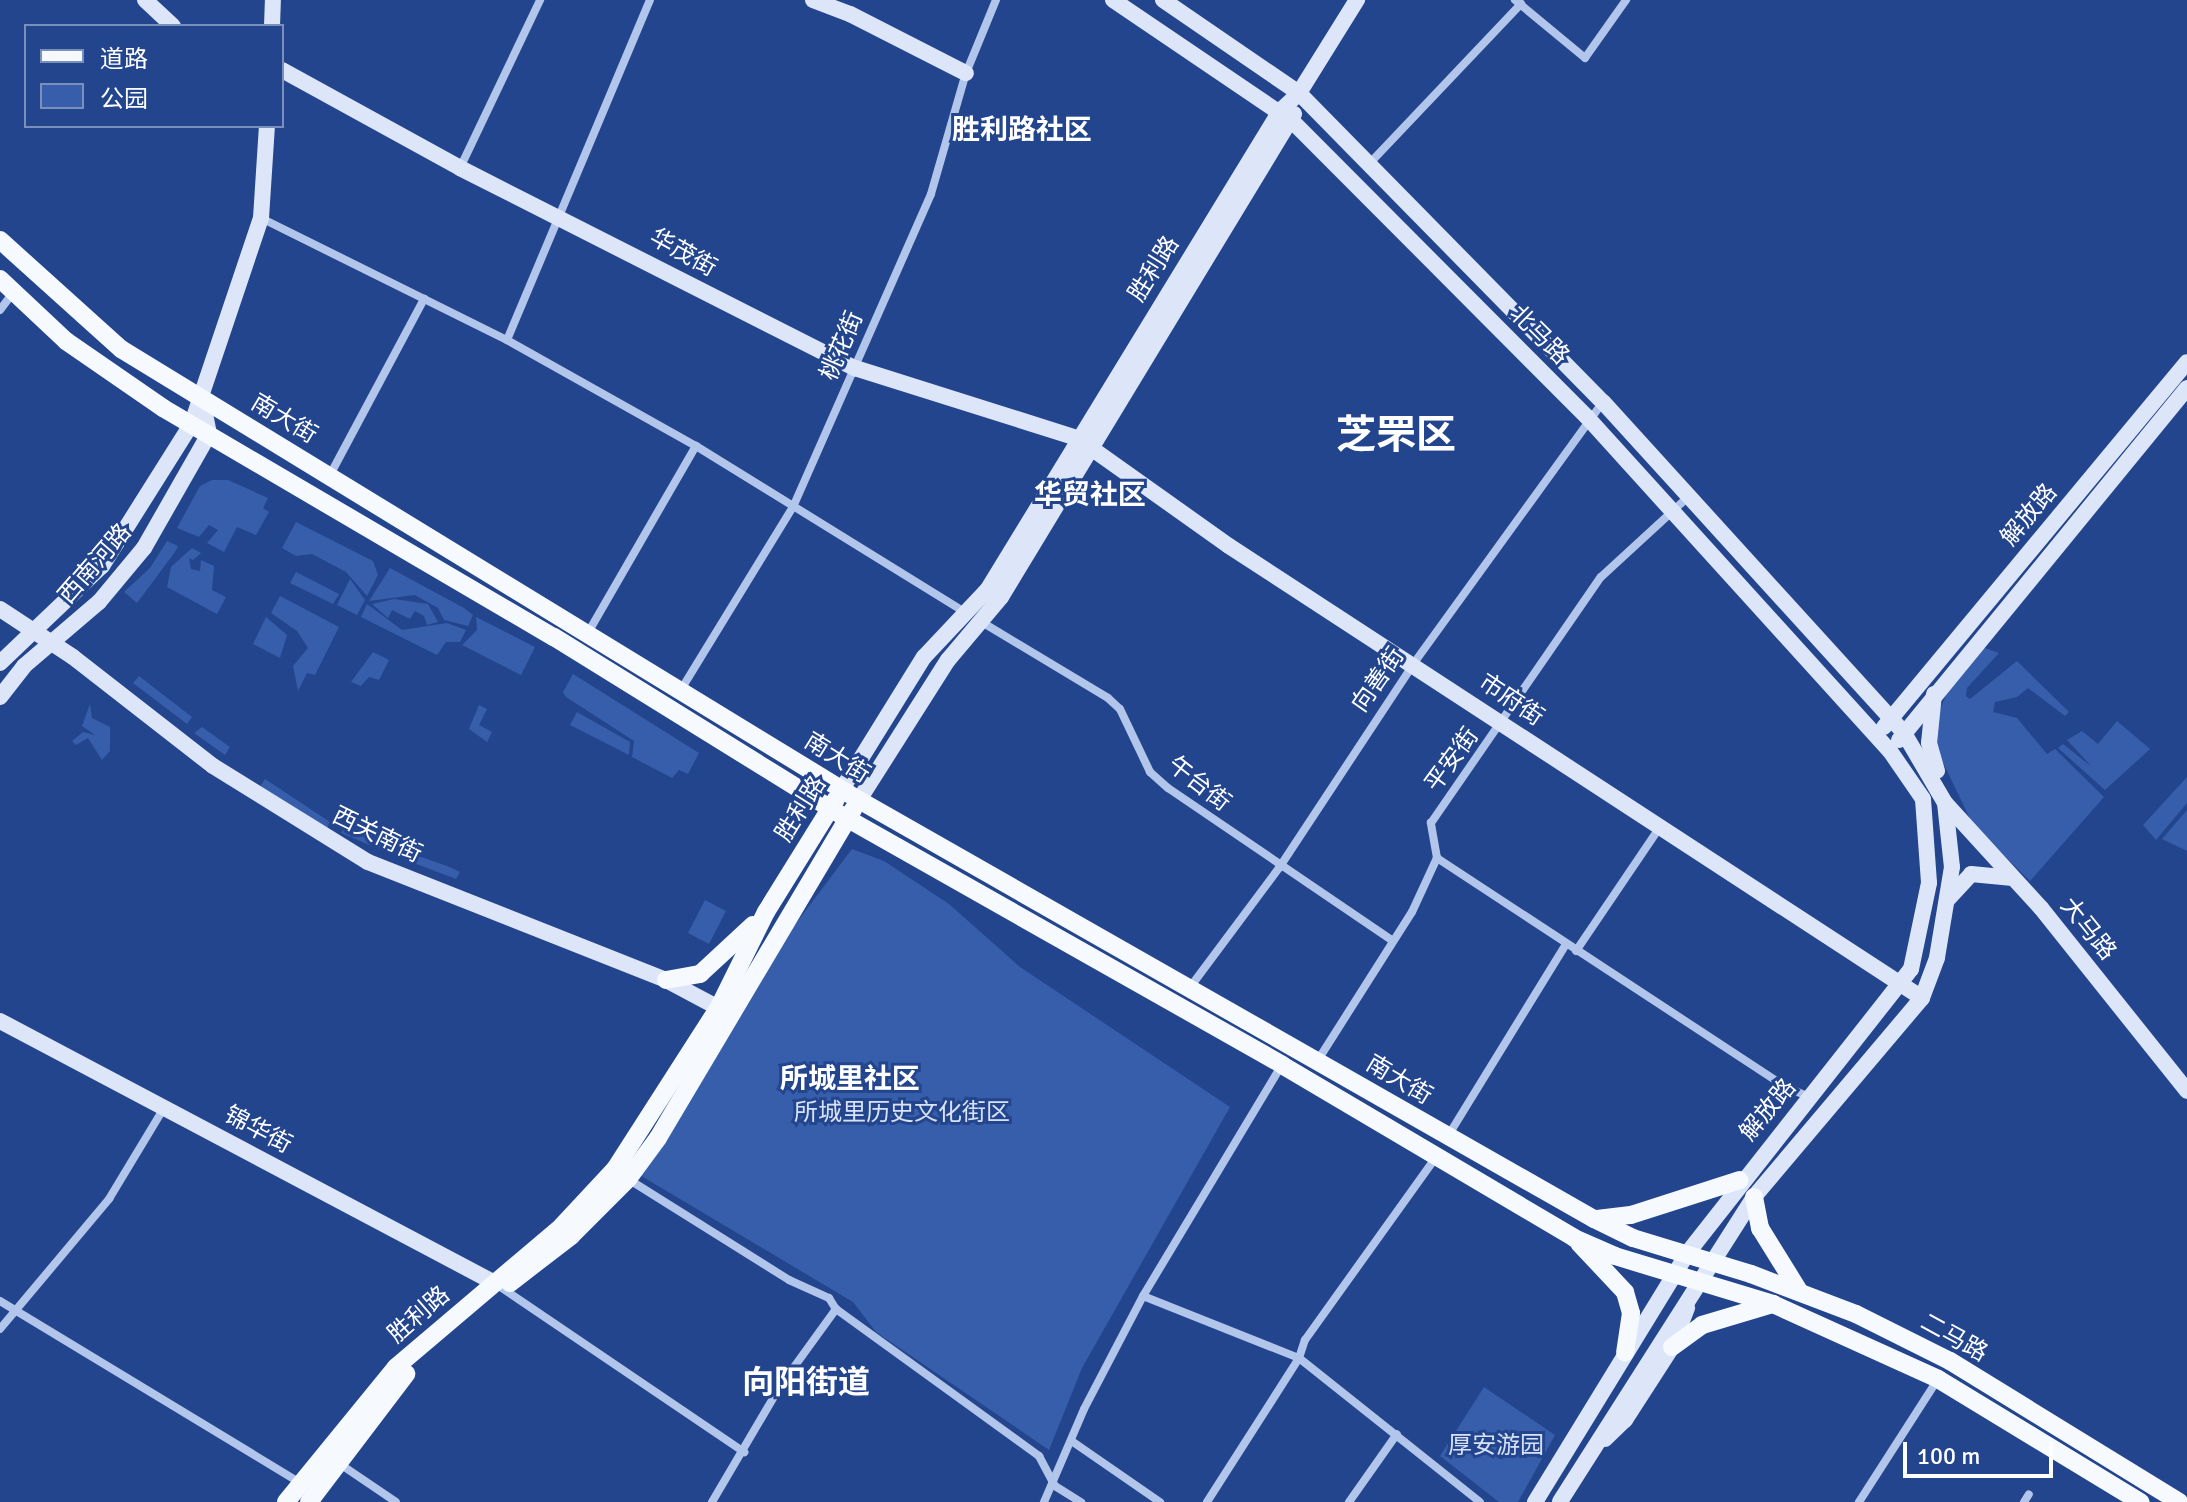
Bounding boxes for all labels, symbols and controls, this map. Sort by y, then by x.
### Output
legend [24,24,284,128]
text: 道路 [100,44,148,74]
text: 公园 [100,84,148,114]
district label: 胜利路社区 [952,113,1092,147]
street label: 华茂街 [645,223,721,283]
street label: 胜利路 [1123,231,1185,307]
street label: 北马路 [1503,299,1575,371]
street label: 桃花街 [815,307,869,385]
street label: 南大街 [246,388,322,450]
district label: 芝罘区 [1336,411,1456,459]
district label: 华贸社区 [1034,478,1146,512]
street label: 解放路 [1995,478,2063,552]
street label: 西南河路 [53,518,137,610]
street label: 向善街 [1346,642,1410,718]
street label: 市府街 [1473,668,1549,732]
street label: 平安街 [1419,722,1485,798]
street label: 南大街 [799,727,875,789]
street label: 午台街 [1162,750,1236,818]
street label: 胜利路 [770,771,832,847]
street label: 西关南街 [328,801,426,869]
street label: 大马路 [2054,892,2122,966]
street label: 南大街 [1361,1049,1437,1111]
district label: 所城里社区 [780,1062,920,1096]
street label: 解放路 [1734,1073,1802,1147]
park label: 所城里历史文化街区 [794,1099,1010,1127]
street label: 锦华街 [219,1100,297,1160]
street label: 胜利路 [382,1281,456,1349]
street label: 二马路 [1916,1308,1992,1368]
district label: 向阳街道 [742,1364,870,1402]
scale bar [1907,1426,2057,1476]
park label: 厚安游园 [1448,1432,1544,1460]
text: 100 m [1917,1441,1980,1471]

